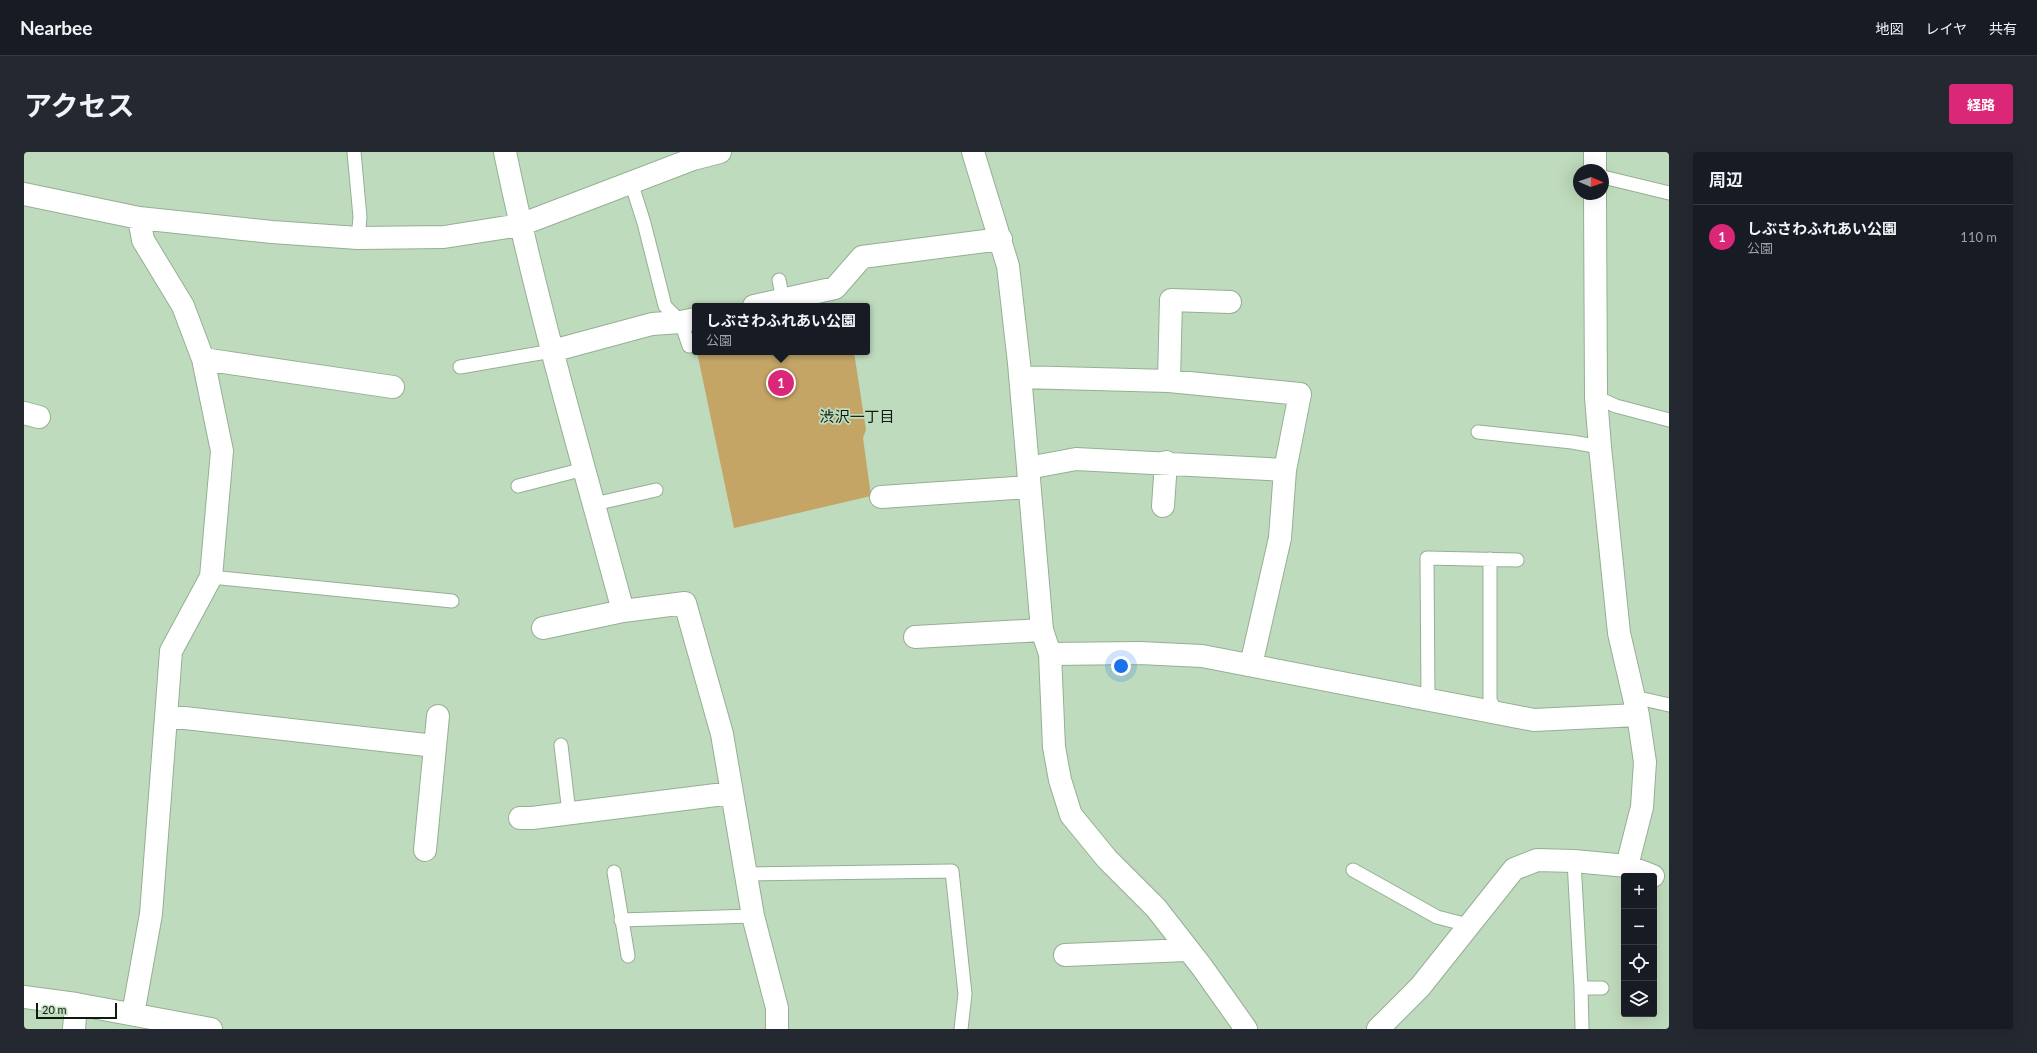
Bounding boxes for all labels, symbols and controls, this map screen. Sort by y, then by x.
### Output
text: Nearbee [20,16,92,39]
text: 地図 [1875,20,1903,37]
text: レイヤ [1925,20,1967,37]
text: 共有 [1989,20,2017,37]
button: 経路 [1949,84,2013,124]
text: アクセス [24,88,135,122]
north arrow [1573,164,1609,200]
text: 周辺 [1709,169,1743,190]
text: しぶさわふれあい公園 [1747,219,1897,237]
text: 1 [1718,229,1726,245]
text: 110 m [1960,229,1997,245]
text: 公園 [1747,240,1773,256]
popup [692,303,870,355]
text: しぶさわふれあい公園 [706,311,856,329]
text: 公園 [706,332,732,348]
pin: 1 [768,368,794,398]
district label: 渋沢一丁目 [819,407,895,425]
your location [1111,656,1131,676]
map controls [1621,873,1657,1017]
button: + [1621,873,1657,909]
button: − [1621,909,1657,945]
button: locate [1621,945,1657,981]
button: layers [1621,981,1657,1017]
scale bar [36,1001,117,1020]
text: 20 m [42,1003,67,1016]

